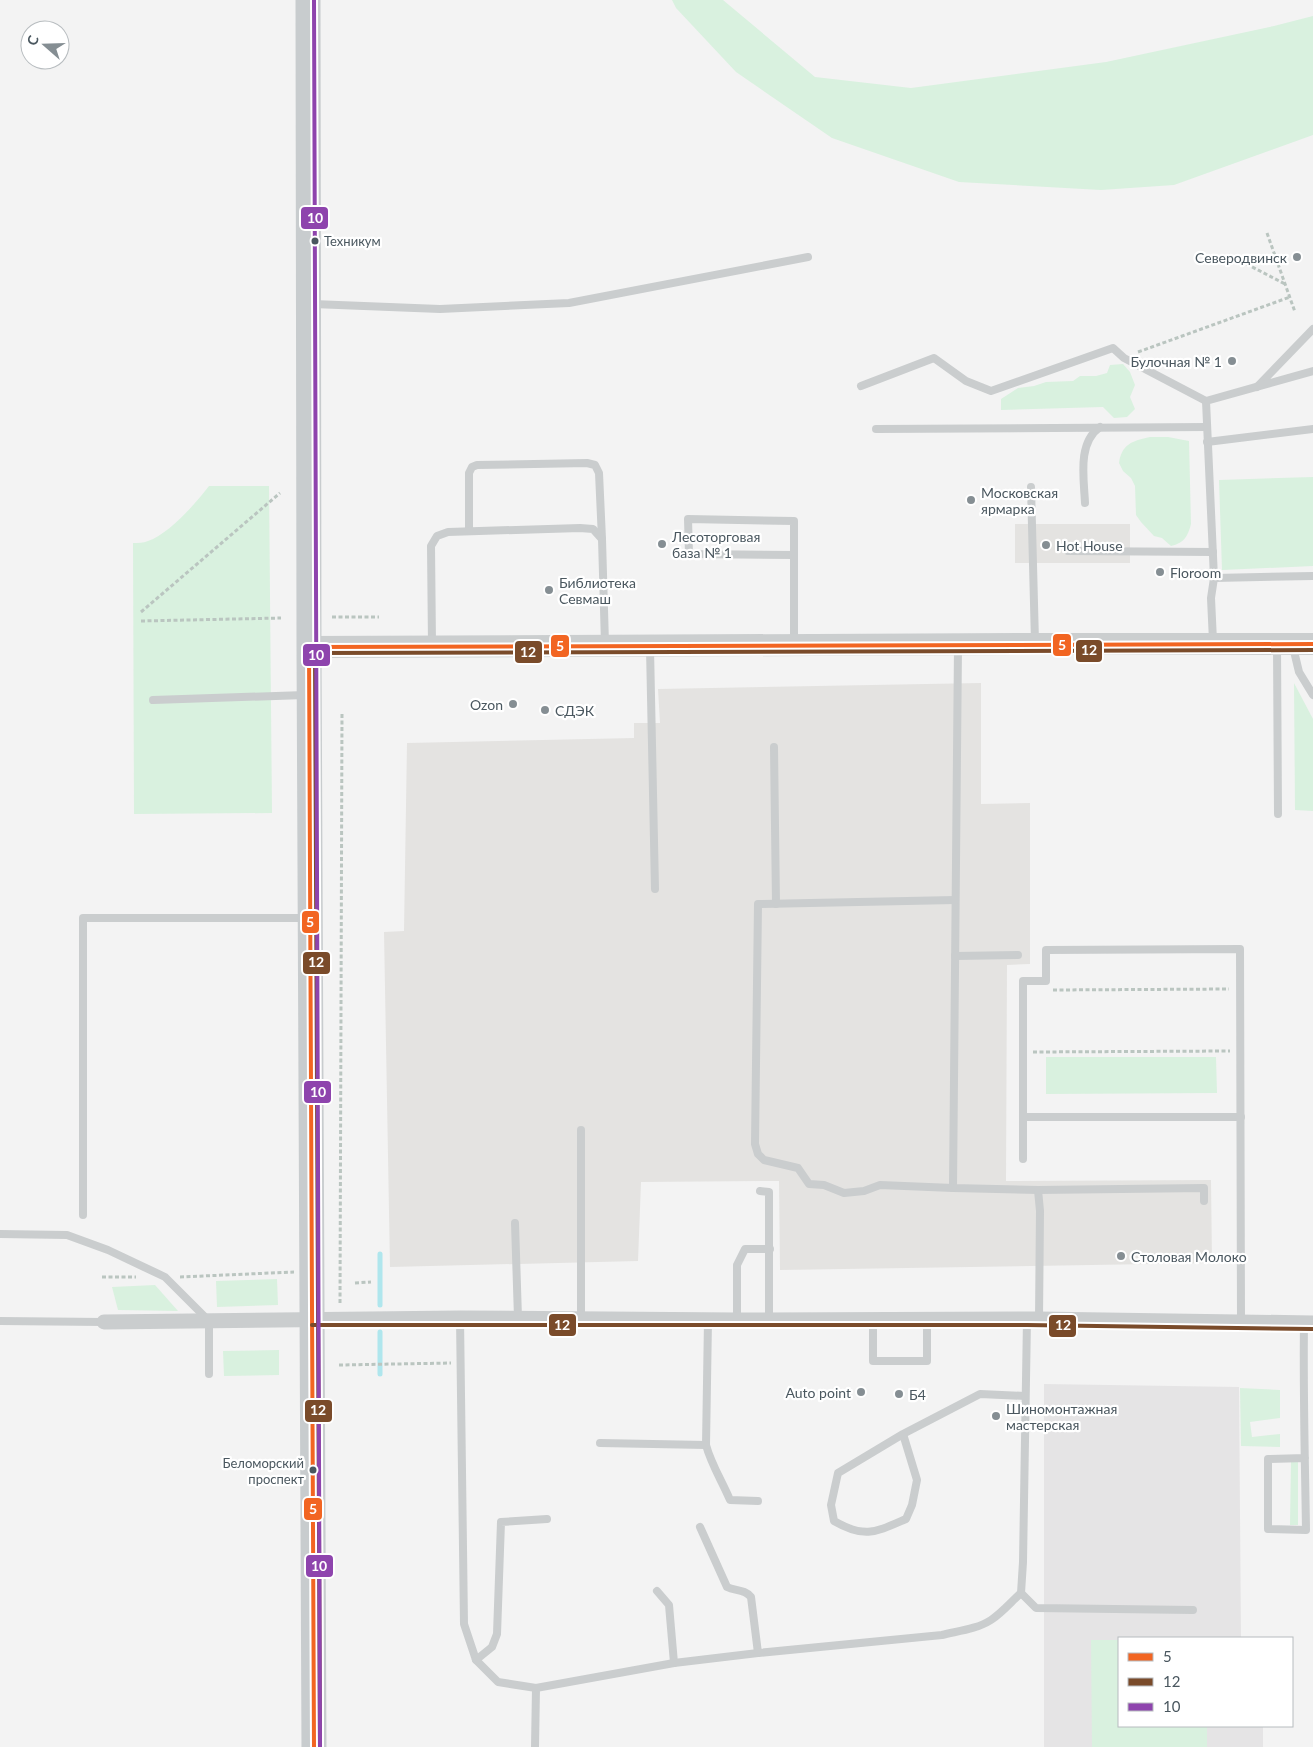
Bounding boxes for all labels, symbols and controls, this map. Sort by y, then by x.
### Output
north arrow [20,20,70,70]
text: С [23,32,42,48]
line badge: 10 [300,206,329,230]
text: 10 [307,209,323,226]
place label: Техникум [324,233,381,249]
marker: Техникум [310,236,320,246]
place label: Северодвинск [1195,249,1288,266]
marker: Северодвинск [1291,251,1303,263]
place label: Булочная № 1 [1131,353,1222,370]
marker: Булочная № 1 [1226,355,1238,367]
place label: Московская ярмарка [981,484,1058,517]
marker: Московская ярмарка [965,494,977,506]
place label: Лесоторговая база № 1 [671,528,760,561]
place label: Hot House [1056,537,1123,554]
marker: Лесоторговая база № 1 [656,538,668,550]
marker: Hot House [1040,539,1052,551]
place label: Floroom [1170,564,1221,581]
marker: Floroom [1154,566,1166,578]
place label: Библиотека Севмаш [559,574,636,607]
marker: Библиотека Севмаш [543,584,555,596]
line badge: 5 [1052,633,1072,657]
line badge: 5 [550,634,570,658]
text: 5 [1058,636,1066,653]
text: 5 [556,637,564,654]
line badge: 12 [1075,639,1103,663]
line badge: 12 [514,640,543,664]
text: 12 [1081,641,1097,658]
line badge: 10 [302,643,331,667]
text: 12 [520,643,536,660]
text: 10 [308,646,324,663]
place label: Ozon [470,696,503,713]
marker: Ozon [507,698,519,710]
place label: СДЭК [555,702,595,719]
marker: СДЭК [539,704,551,716]
line badge: 5 [301,910,320,934]
text: 5 [306,913,314,930]
line badge: 12 [302,951,331,975]
text: 12 [308,953,324,970]
line badge: 10 [303,1080,332,1104]
text: 10 [310,1083,326,1100]
place label: Столовая Молоко [1131,1248,1247,1265]
marker: Столовая Молоко [1115,1250,1127,1262]
line badge: 12 [548,1313,577,1337]
line badge: 12 [1048,1314,1077,1338]
text: 12 [554,1316,570,1333]
text: 12 [1055,1316,1071,1333]
place label: Auto point [786,1384,851,1401]
marker: Auto point [855,1386,867,1398]
place label: Б4 [909,1386,926,1403]
marker: Б4 [893,1388,905,1400]
line badge: 12 [304,1399,333,1423]
place label: Шиномонтажная мастерская [1006,1400,1117,1433]
text: 12 [310,1401,326,1418]
marker: Шиномонтажная мастерская [990,1410,1002,1422]
place label: Беломорский проспект [222,1455,304,1487]
marker: Беломорский проспект [308,1465,318,1475]
line badge: 5 [303,1497,323,1521]
text: 5 [309,1500,317,1517]
line badge: 10 [305,1554,334,1578]
text: 10 [311,1557,327,1574]
legend [1118,1637,1293,1727]
text: 5 [1163,1647,1172,1665]
text: 12 [1163,1672,1180,1690]
text: 10 [1163,1697,1181,1715]

